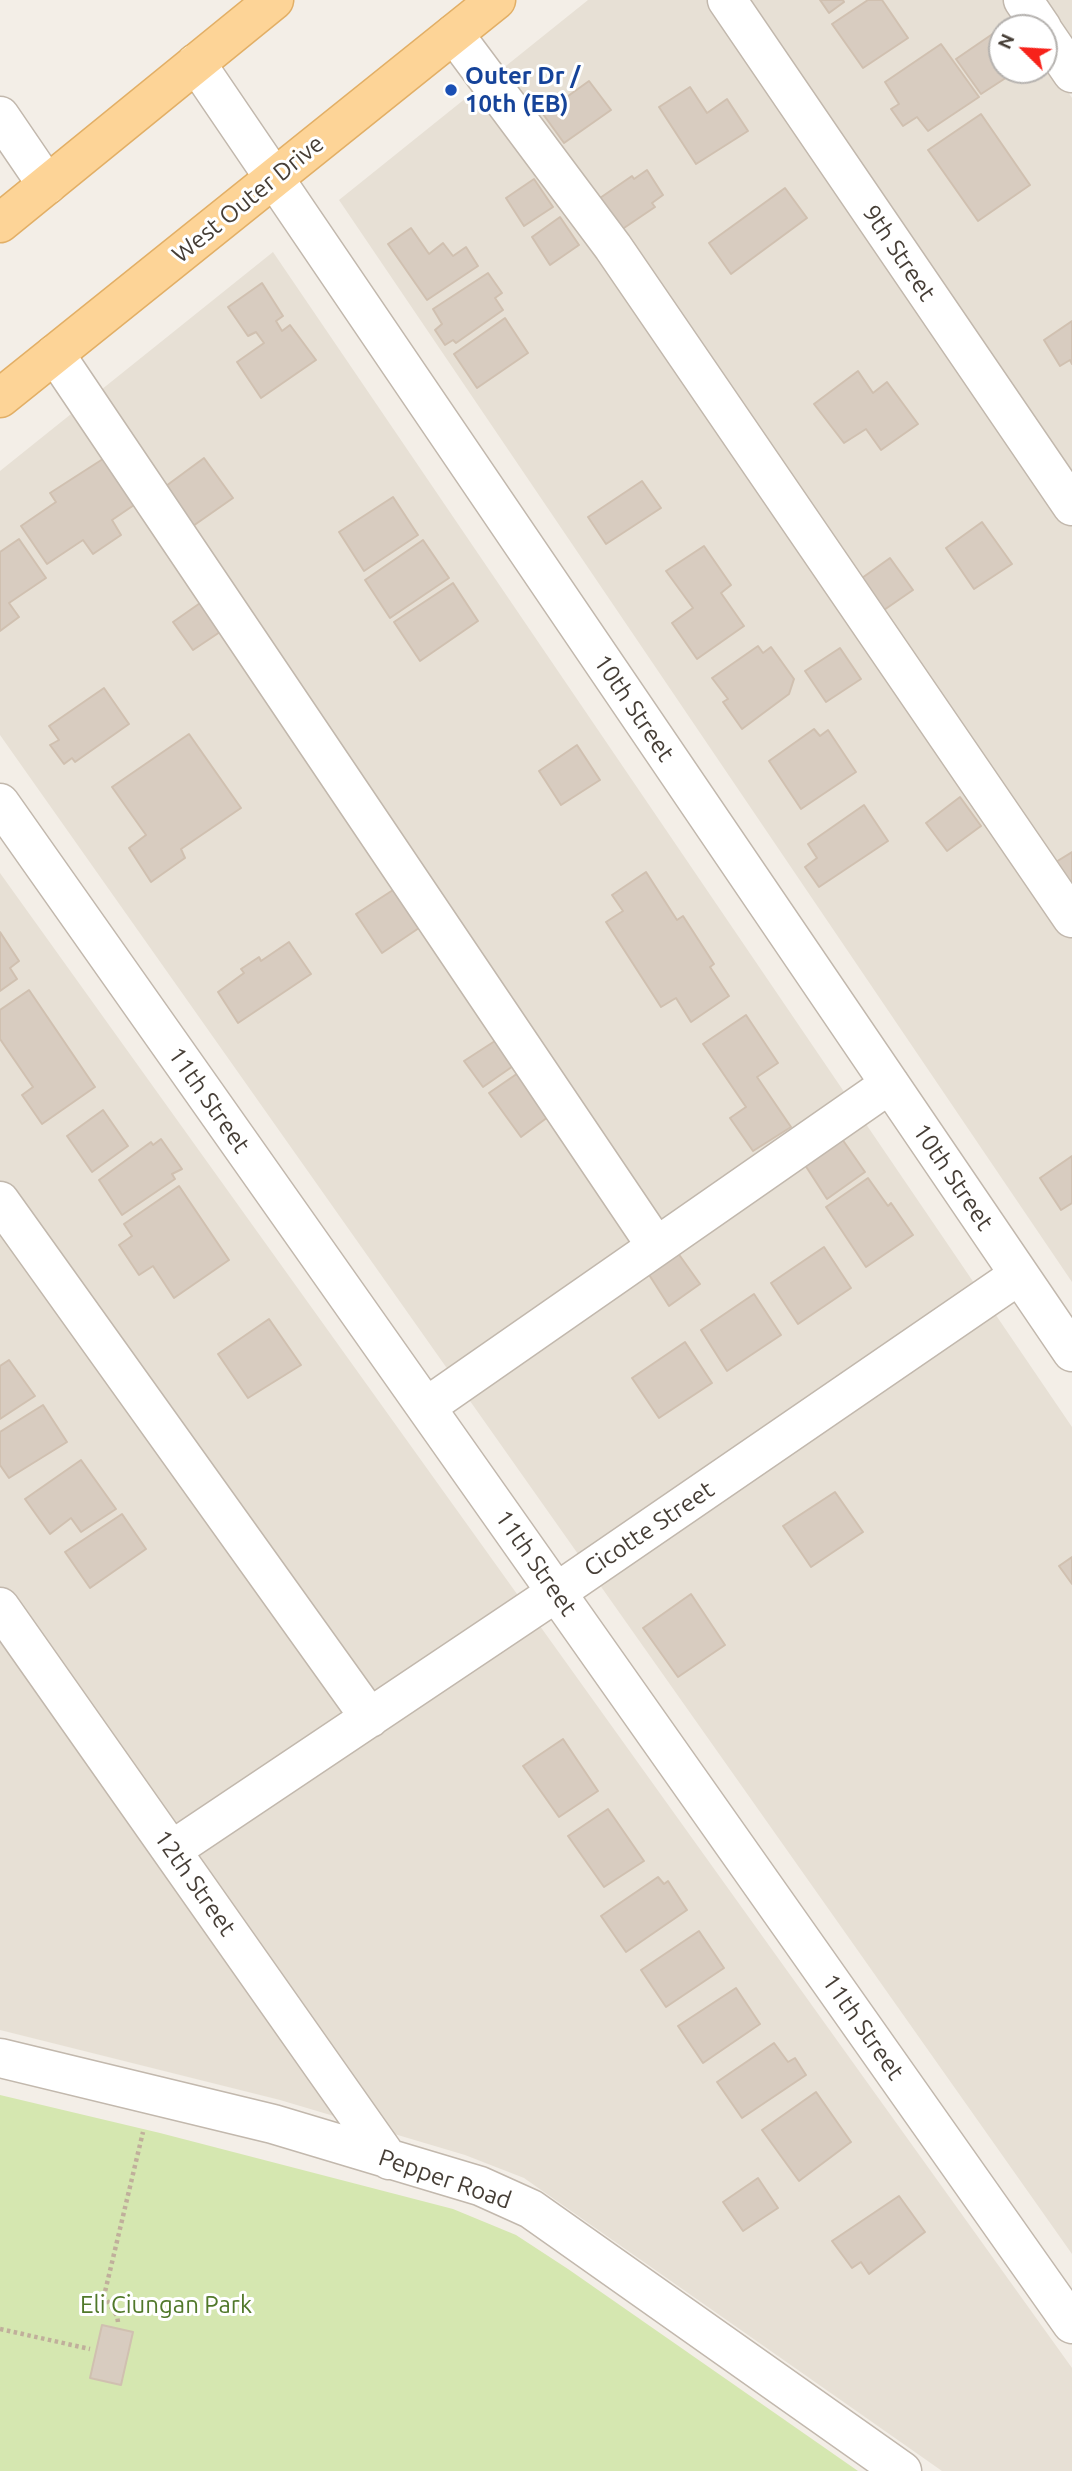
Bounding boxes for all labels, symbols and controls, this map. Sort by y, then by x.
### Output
north arrow [988,14,1058,84]
text: N [993,30,1019,52]
place label: Outer Dr / 10th (EB) [465,62,580,118]
marker: Outer Dr / 10th (EB) [443,82,459,98]
street label: West Outer Drive [166,129,330,269]
street label: 9th Street [857,200,941,306]
street label: 10th Street [588,649,680,767]
street label: 11th Street [162,1041,256,1159]
street label: 10th Street [907,1118,999,1236]
street label: Cicotte Street [579,1475,719,1583]
street label: 11th Street [489,1504,583,1622]
street label: 12th Street [148,1824,242,1942]
street label: 11th Street [816,1968,910,2086]
street label: Pepper Road [375,2143,515,2215]
park label: Eli Ciungan Park [80,2291,252,2319]

